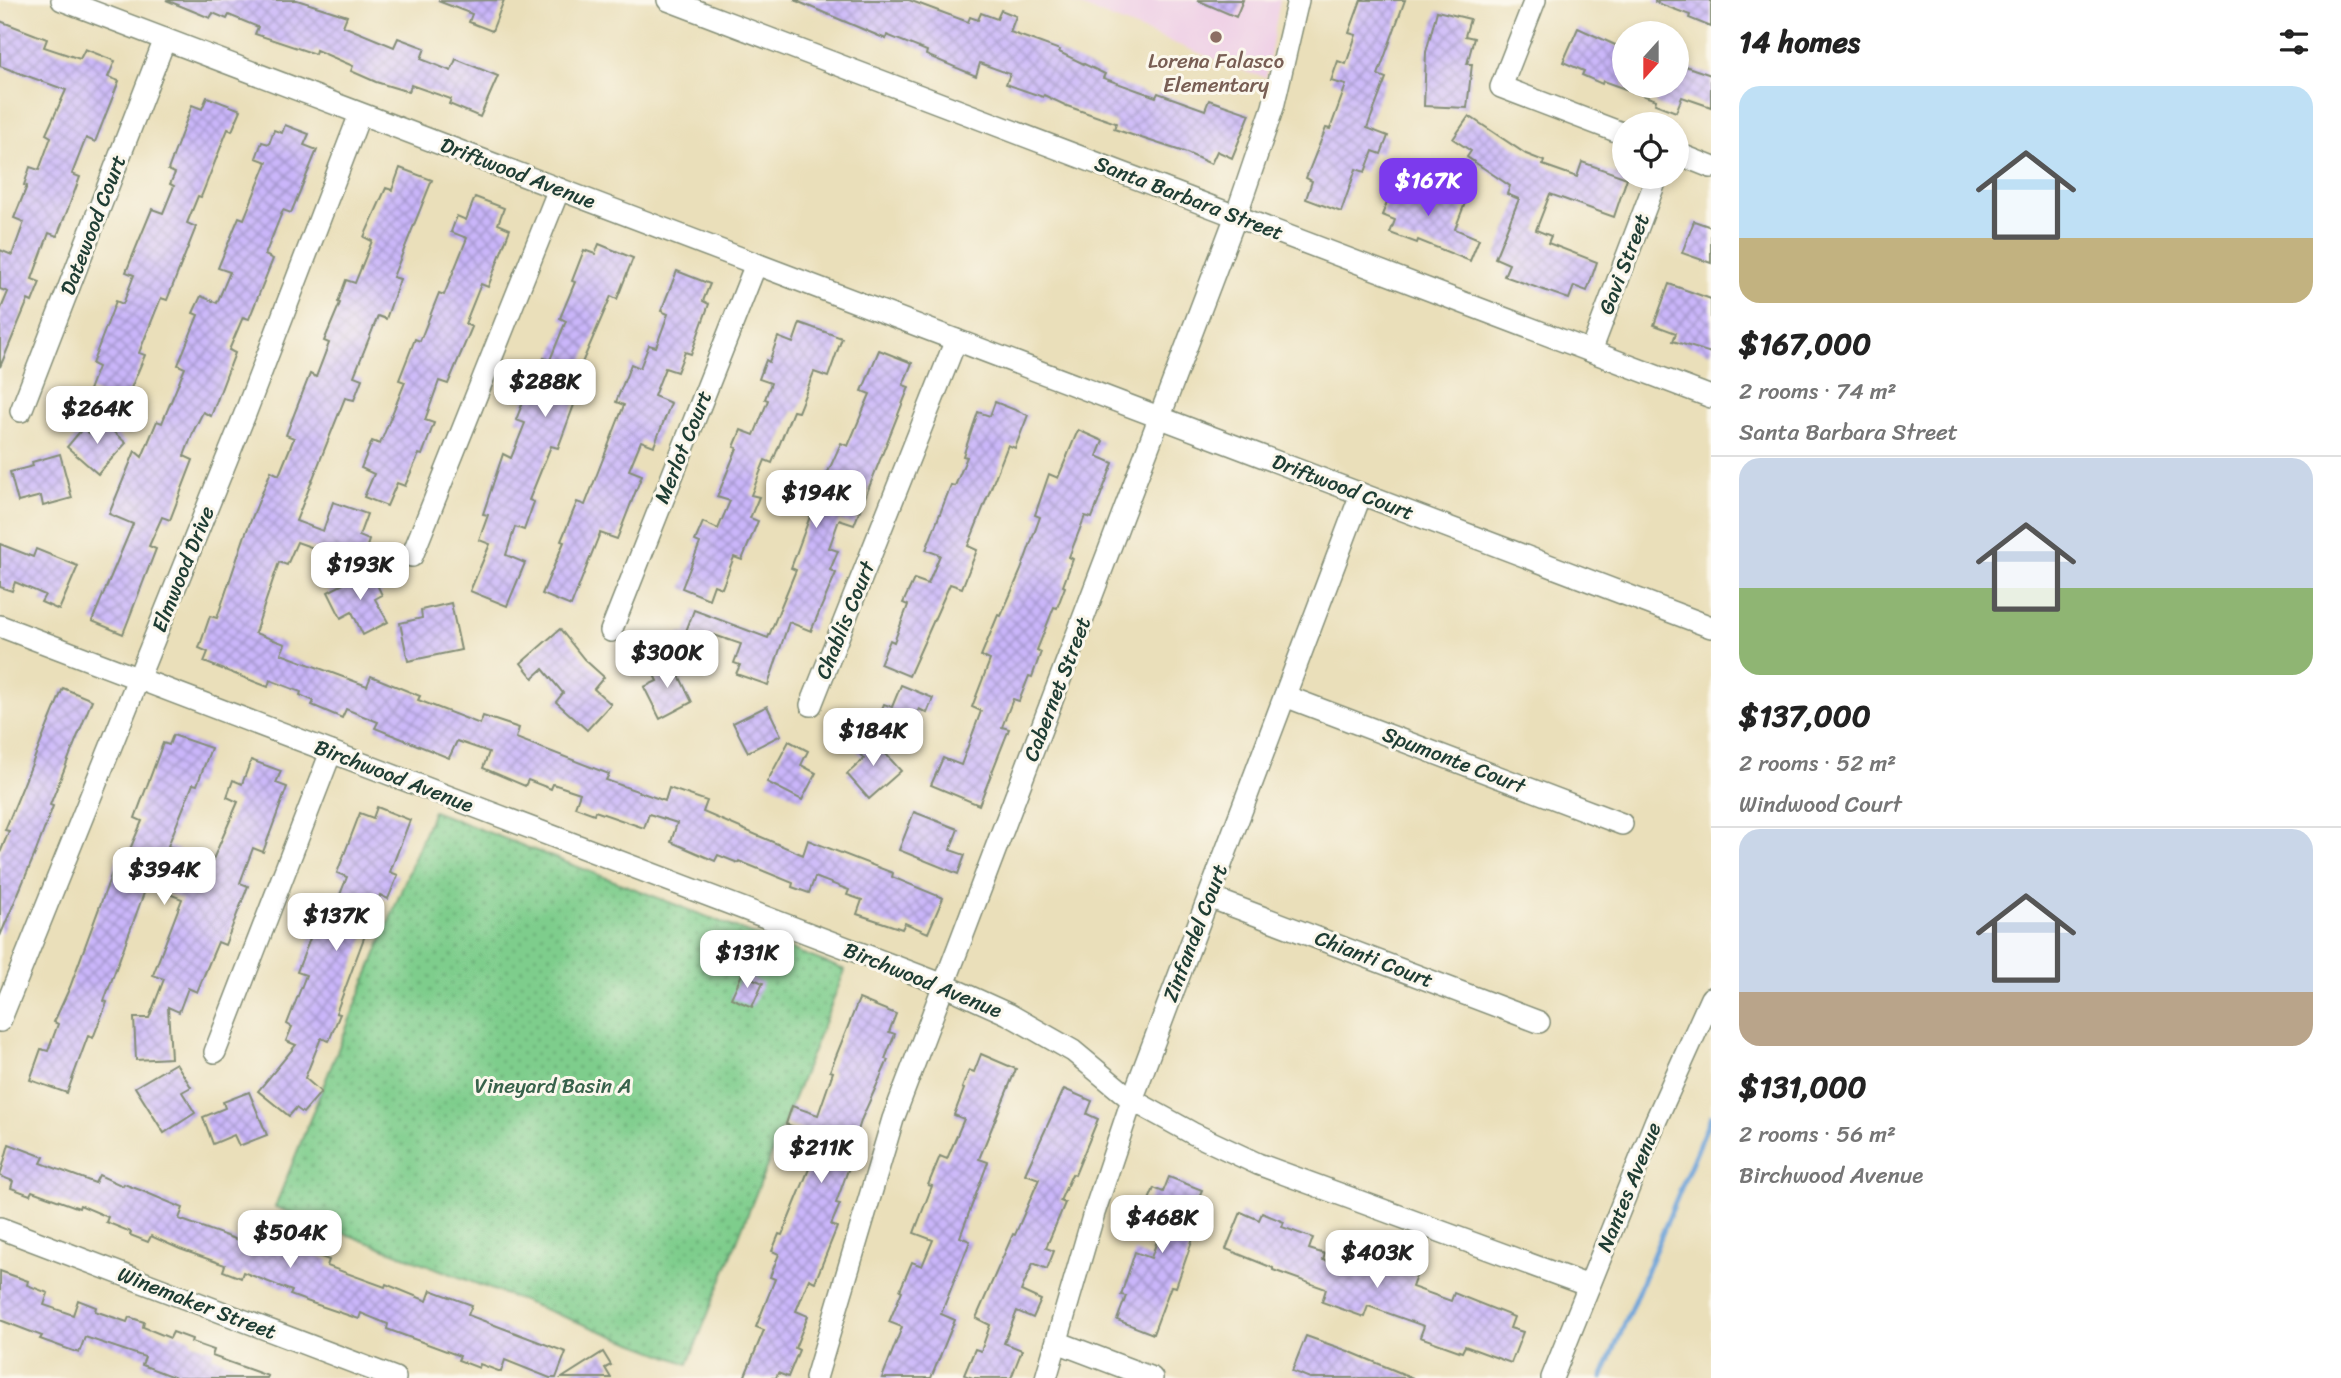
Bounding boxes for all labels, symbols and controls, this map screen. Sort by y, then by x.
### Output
text: 14 homes [1739,15,1860,69]
north arrow [1612,21,1689,98]
map controls [1612,21,1689,189]
icon: filters [2275,23,2313,61]
marker: Lorena Falasco Elementary [1208,29,1224,45]
place label: Lorena Falasco Elementary [1148,42,1284,104]
button: locate [1612,112,1689,189]
street label: Driftwood Avenue [435,126,601,220]
icon: home [1963,132,2089,258]
street label: Santa Barbara Street [1089,144,1289,252]
street label: Datewood Court [49,149,137,301]
pin: $167K [1379,158,1477,218]
text: $167K [1395,160,1461,201]
street label: Gavi Street [1587,208,1661,320]
text: $167,000 [1739,317,1871,371]
pin: $288K [496,360,594,419]
text: $288K [510,361,580,402]
text: 2 rooms · 74 m² [1739,371,1896,412]
street label: Merlot Court [643,384,723,510]
pin: $264K [48,386,146,446]
text: $264K [62,388,132,429]
text: Santa Barbara Street [1739,412,1958,453]
street label: Driftwood Court [1266,442,1420,532]
pin: $194K [767,470,865,530]
text: $194K [782,472,850,513]
street label: Elmwood Drive [140,500,226,638]
icon: home [1963,504,2089,630]
pin: $193K [311,542,409,602]
text: $193K [327,544,393,585]
street label: Chablis Court [804,554,887,685]
street label: Cabernet Street [1012,611,1102,767]
pin: $300K [618,630,716,690]
text: $300K [631,632,703,673]
text: $137,000 [1739,689,1871,743]
pin: $184K [824,708,922,768]
text: $184K [839,710,907,751]
street label: Spumonte Court [1377,715,1533,805]
street label: Birchwood Avenue [309,728,479,824]
text: 2 rooms · 52 m² [1739,743,1896,784]
text: Windwood Court [1739,784,1902,825]
pin: $394K [115,848,213,907]
text: $394K [129,849,199,890]
street label: Zinfandel Court [1151,858,1239,1008]
icon: home [1963,875,2089,1001]
pin: $137K [287,894,385,953]
text: $137K [303,895,369,936]
street label: Chianti Court [1309,919,1439,999]
pin: $131K [698,930,796,990]
street label: Birchwood Avenue [838,931,1008,1029]
text: $131K [716,932,778,973]
text: $131,000 [1739,1060,1866,1114]
park label: Vineyard Basin A [475,1067,631,1105]
text: 2 rooms · 56 m² [1739,1114,1896,1155]
street label: Nantes Avenue [1586,1116,1672,1258]
pin: $211K [772,1126,870,1185]
text: $211K [790,1127,852,1168]
text: Birchwood Avenue [1739,1155,1923,1196]
pin: $468K [1113,1196,1211,1255]
text: $468K [1127,1197,1197,1238]
pin: $504K [241,1210,339,1270]
text: $504K [254,1212,326,1253]
pin: $403K [1328,1230,1426,1290]
text: $403K [1341,1232,1413,1273]
street label: Winemaker Street [112,1255,282,1351]

